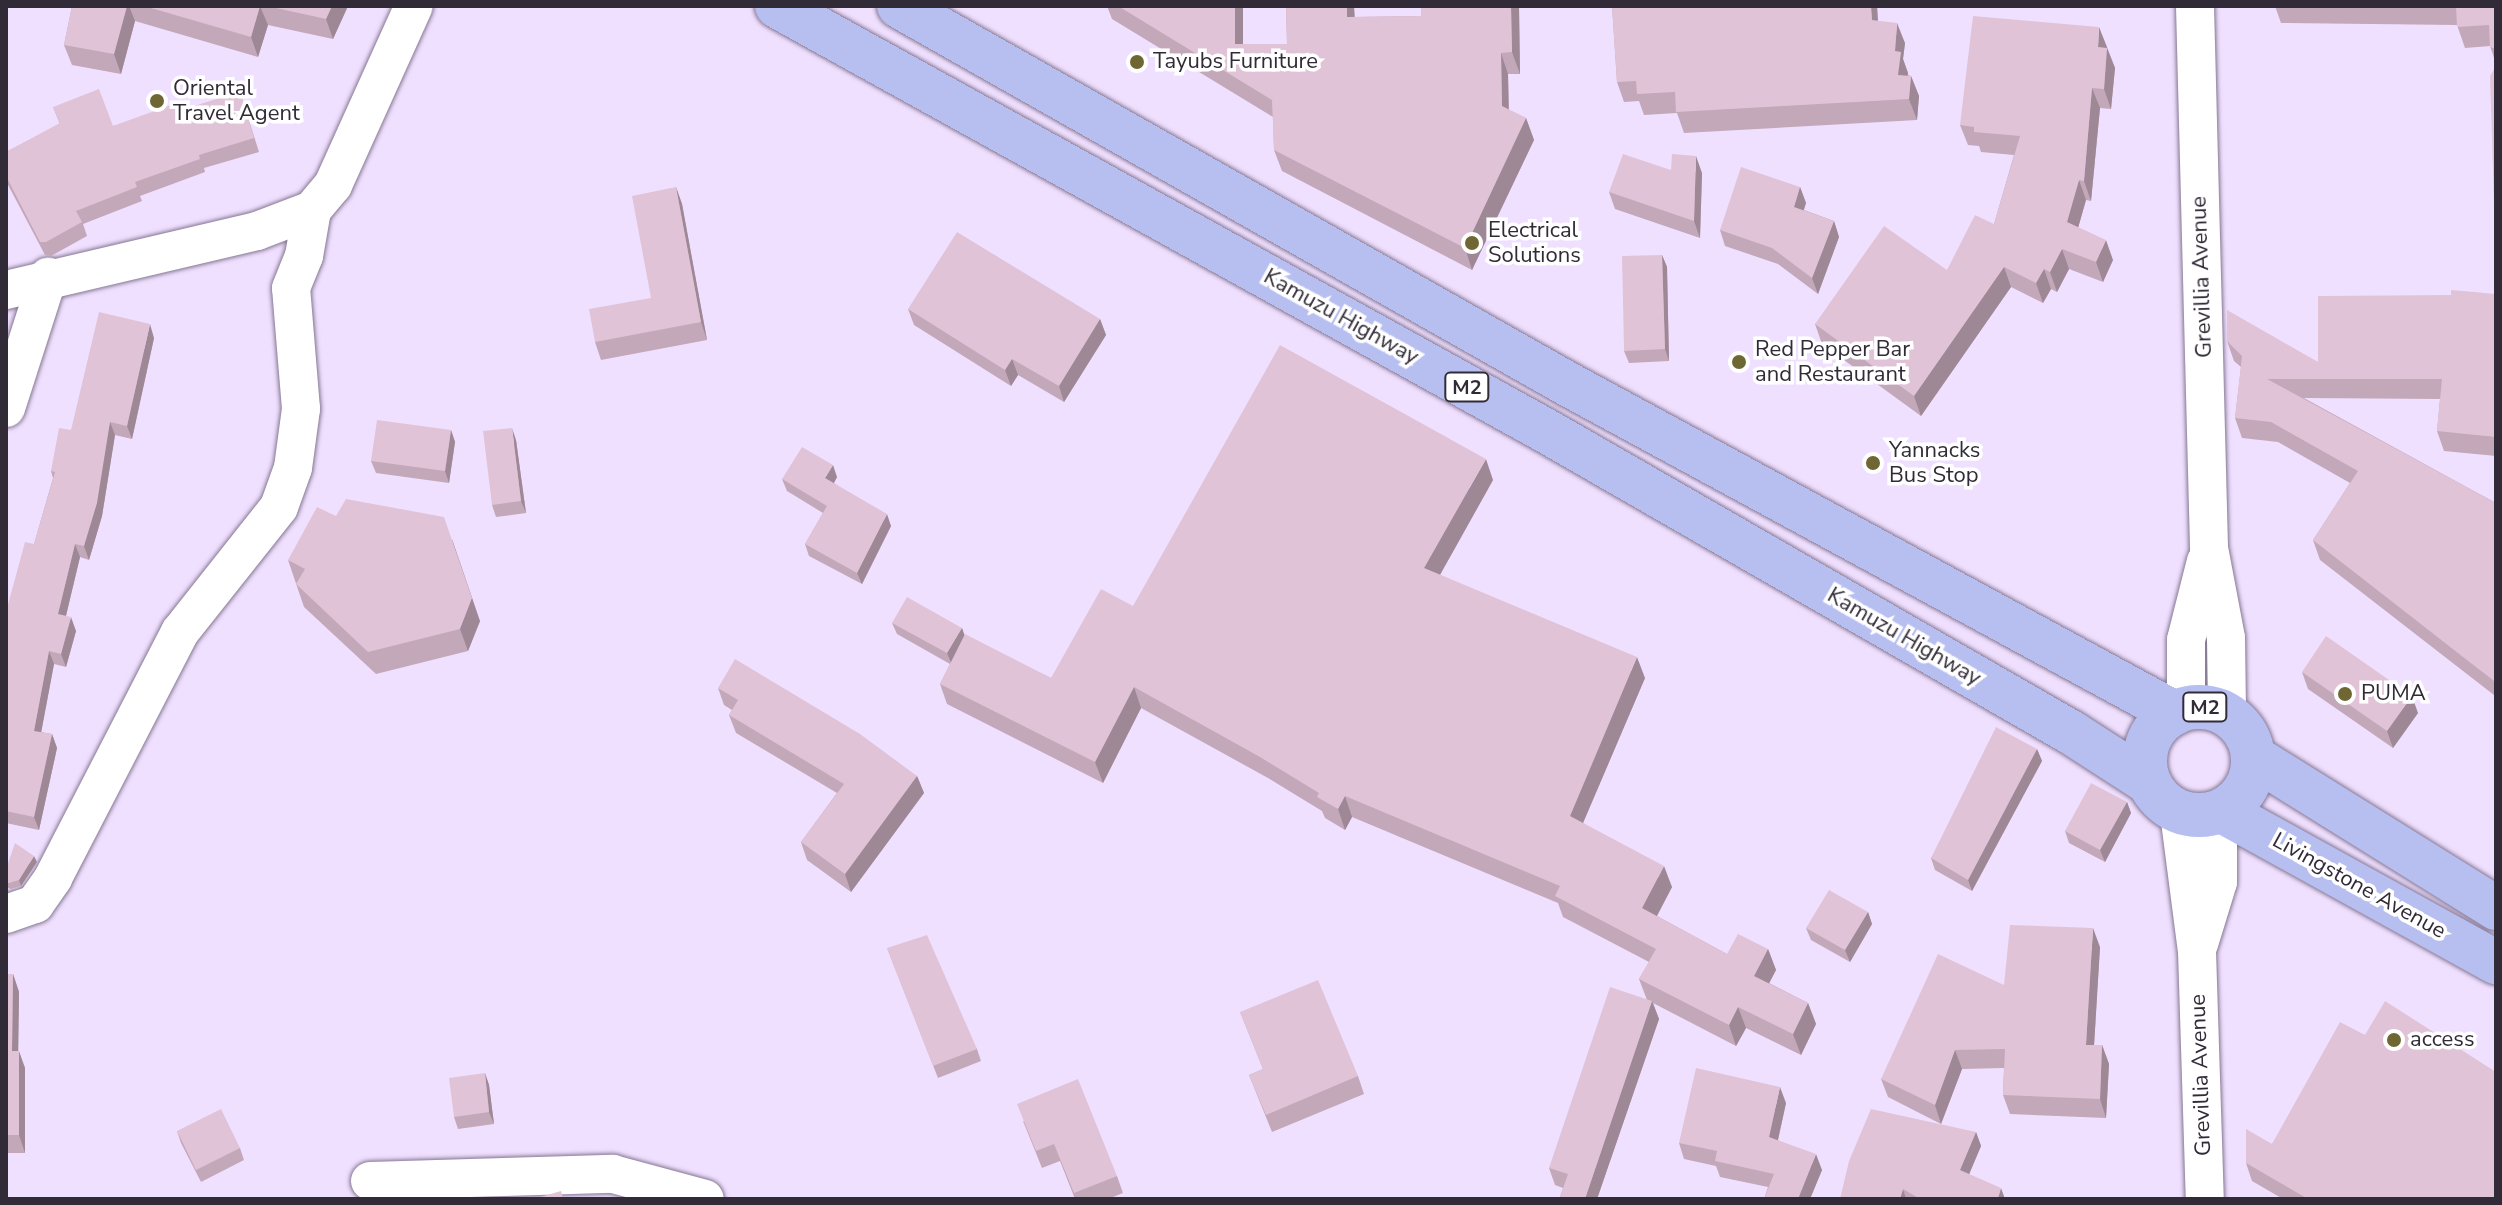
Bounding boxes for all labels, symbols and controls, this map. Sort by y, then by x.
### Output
place label: Tayubs Furniture [1153,49,1318,75]
marker: Tayubs Furniture [1128,53,1146,71]
place label: Oriental Travel Agent [173,75,300,126]
marker: Oriental Travel Agent [148,92,166,110]
street label: Grevillia Avenue [2186,196,2218,358]
place label: Electrical Solutions [1488,217,1581,268]
marker: Electrical Solutions [1463,234,1481,252]
street label: Kamuzu Highway [1259,264,1423,370]
place label: Red Pepper Bar and Restaurant [1755,336,1910,388]
marker: Red Pepper Bar and Restaurant [1730,353,1748,371]
road number: M2 [1443,371,1491,403]
place label: Yannacks Bus Stop [1889,437,1980,488]
marker: Yannacks Bus Stop [1864,454,1882,472]
street label: Kamuzu Highway [1822,582,1986,692]
place label: PUMA [2361,681,2426,707]
marker: PUMA [2336,685,2354,703]
road number: M2 [2181,691,2229,723]
street label: Livingstone Avenue [2268,827,2450,945]
street label: Grevillia Avenue [2185,994,2217,1156]
place label: access [2410,1027,2474,1053]
marker: access [2385,1031,2403,1049]

